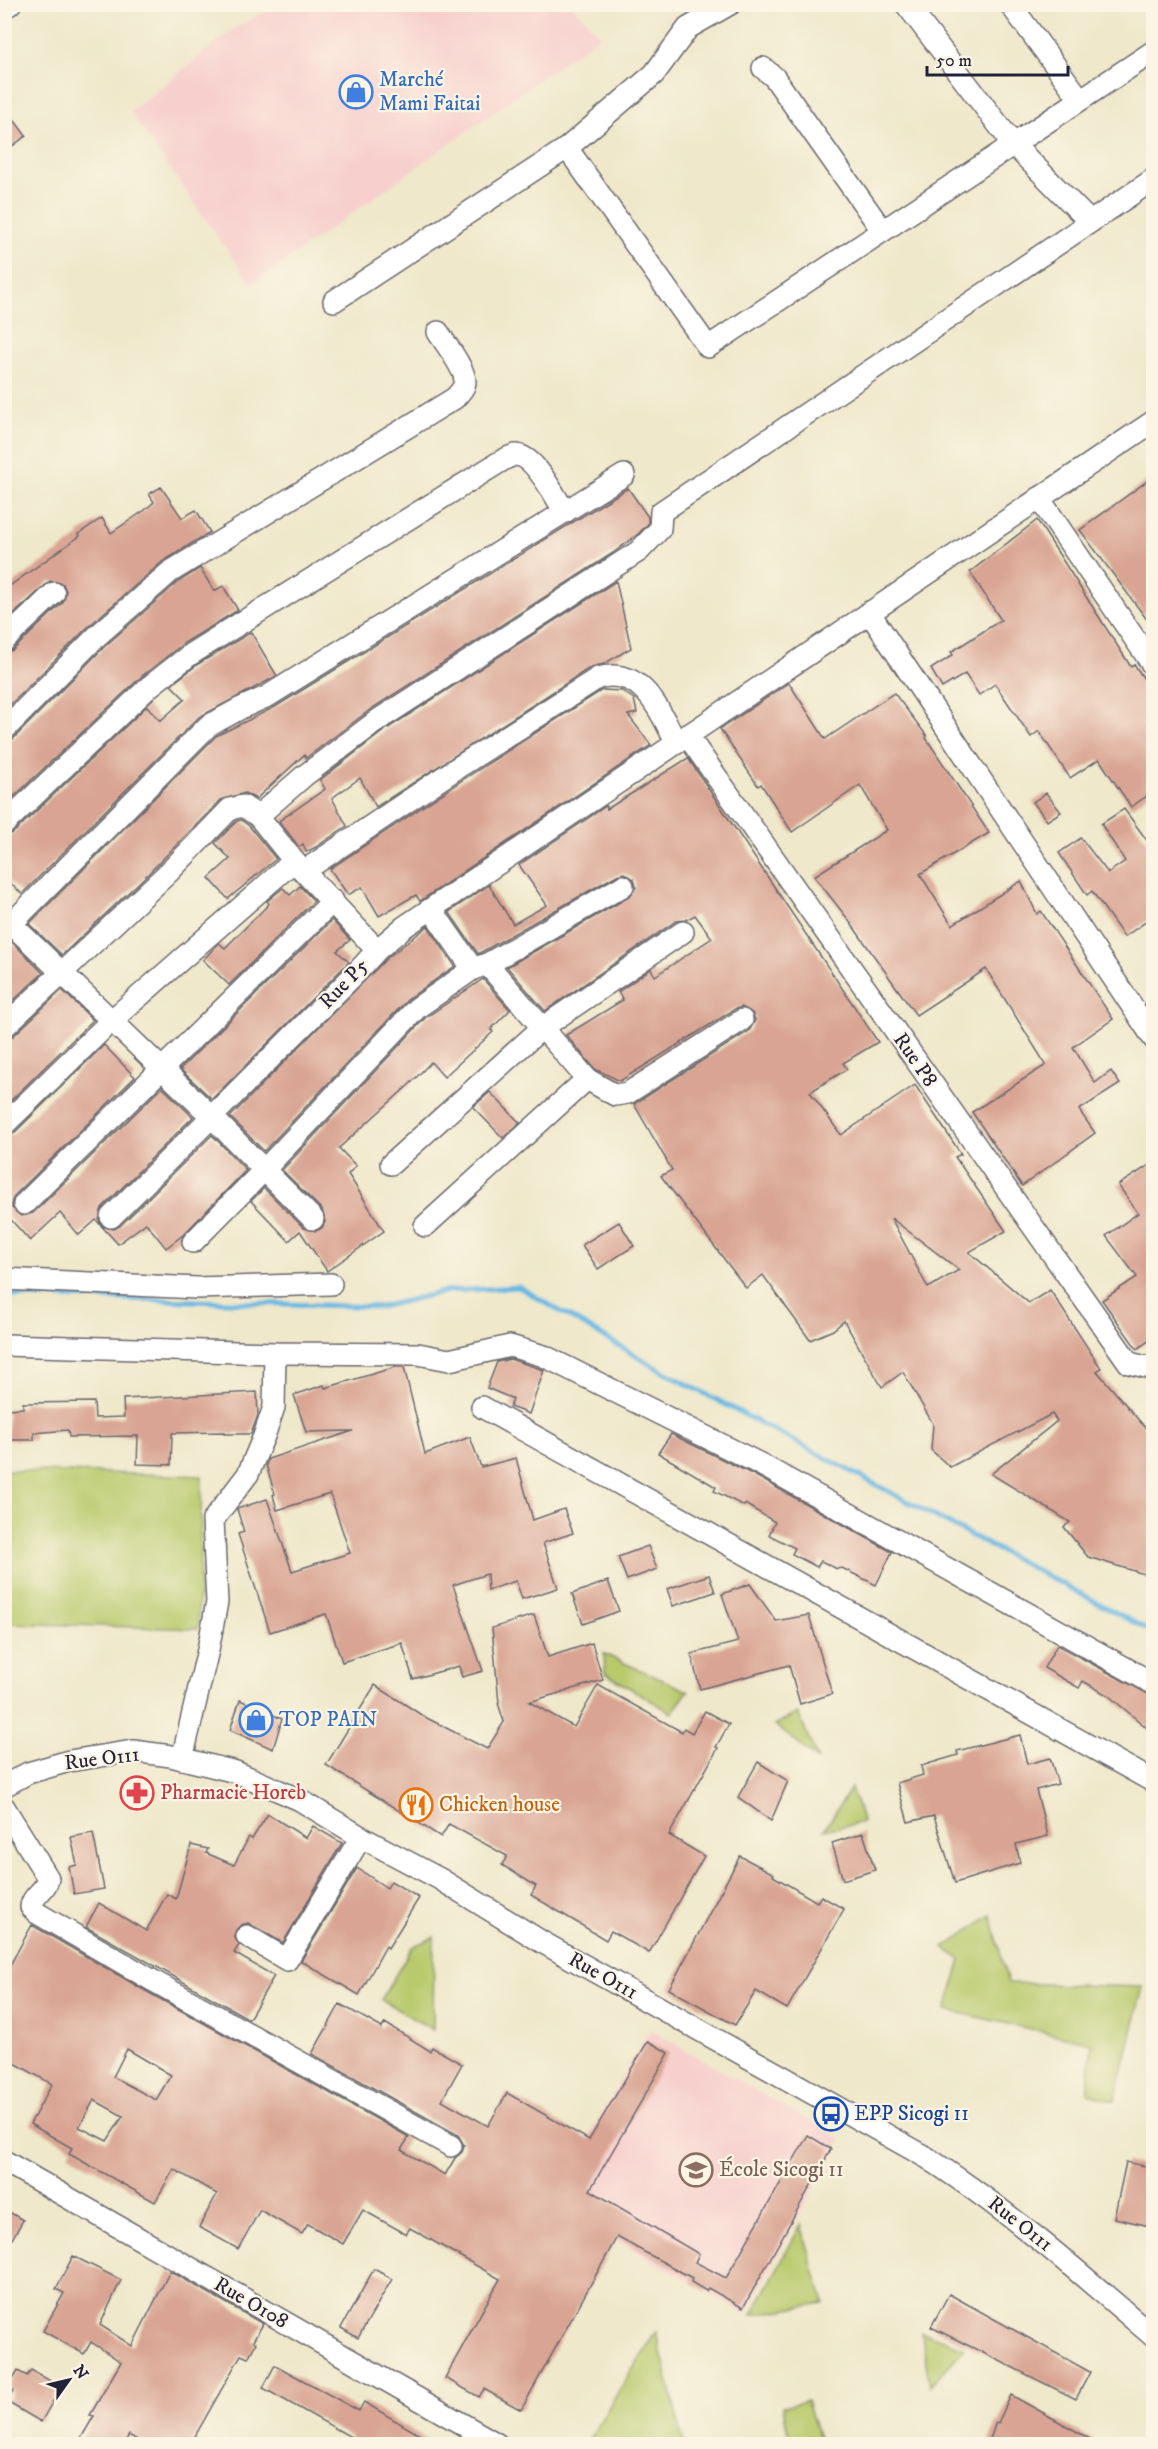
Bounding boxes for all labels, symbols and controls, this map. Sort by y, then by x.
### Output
scale bar [927,39,1068,77]
text: 50 m [936,50,972,72]
place label: Marché Mami Faitai [379,67,480,117]
shop icon: Marché Mami Faitai [338,74,374,110]
street label: Rue P5 [314,953,374,1015]
street label: Rue P8 [887,1028,943,1092]
shop icon: TOP PAIN [238,1702,274,1738]
place label: TOP PAIN [279,1707,377,1733]
street label: Rue O111 [63,1742,141,1776]
pharmacy icon: Pharmacie Horeb [119,1775,155,1811]
place label: Pharmacie Horeb [160,1780,306,1806]
restaurant icon: Chicken house [398,1787,434,1823]
place label: Chicken house [439,1792,560,1818]
street label: Rue O111 [564,1946,642,2006]
bus stop icon: EPP Sicogi 11 [813,2096,849,2132]
place label: EPP Sicogi 11 [854,2101,969,2127]
school or university icon: École Sicogi 11 [678,2152,714,2188]
place label: École Sicogi 11 [719,2156,844,2183]
street label: Rue O111 [982,2191,1058,2257]
street label: Rue O108 [209,2271,293,2335]
north arrow [39,2350,99,2410]
text: N [69,2361,93,2383]

